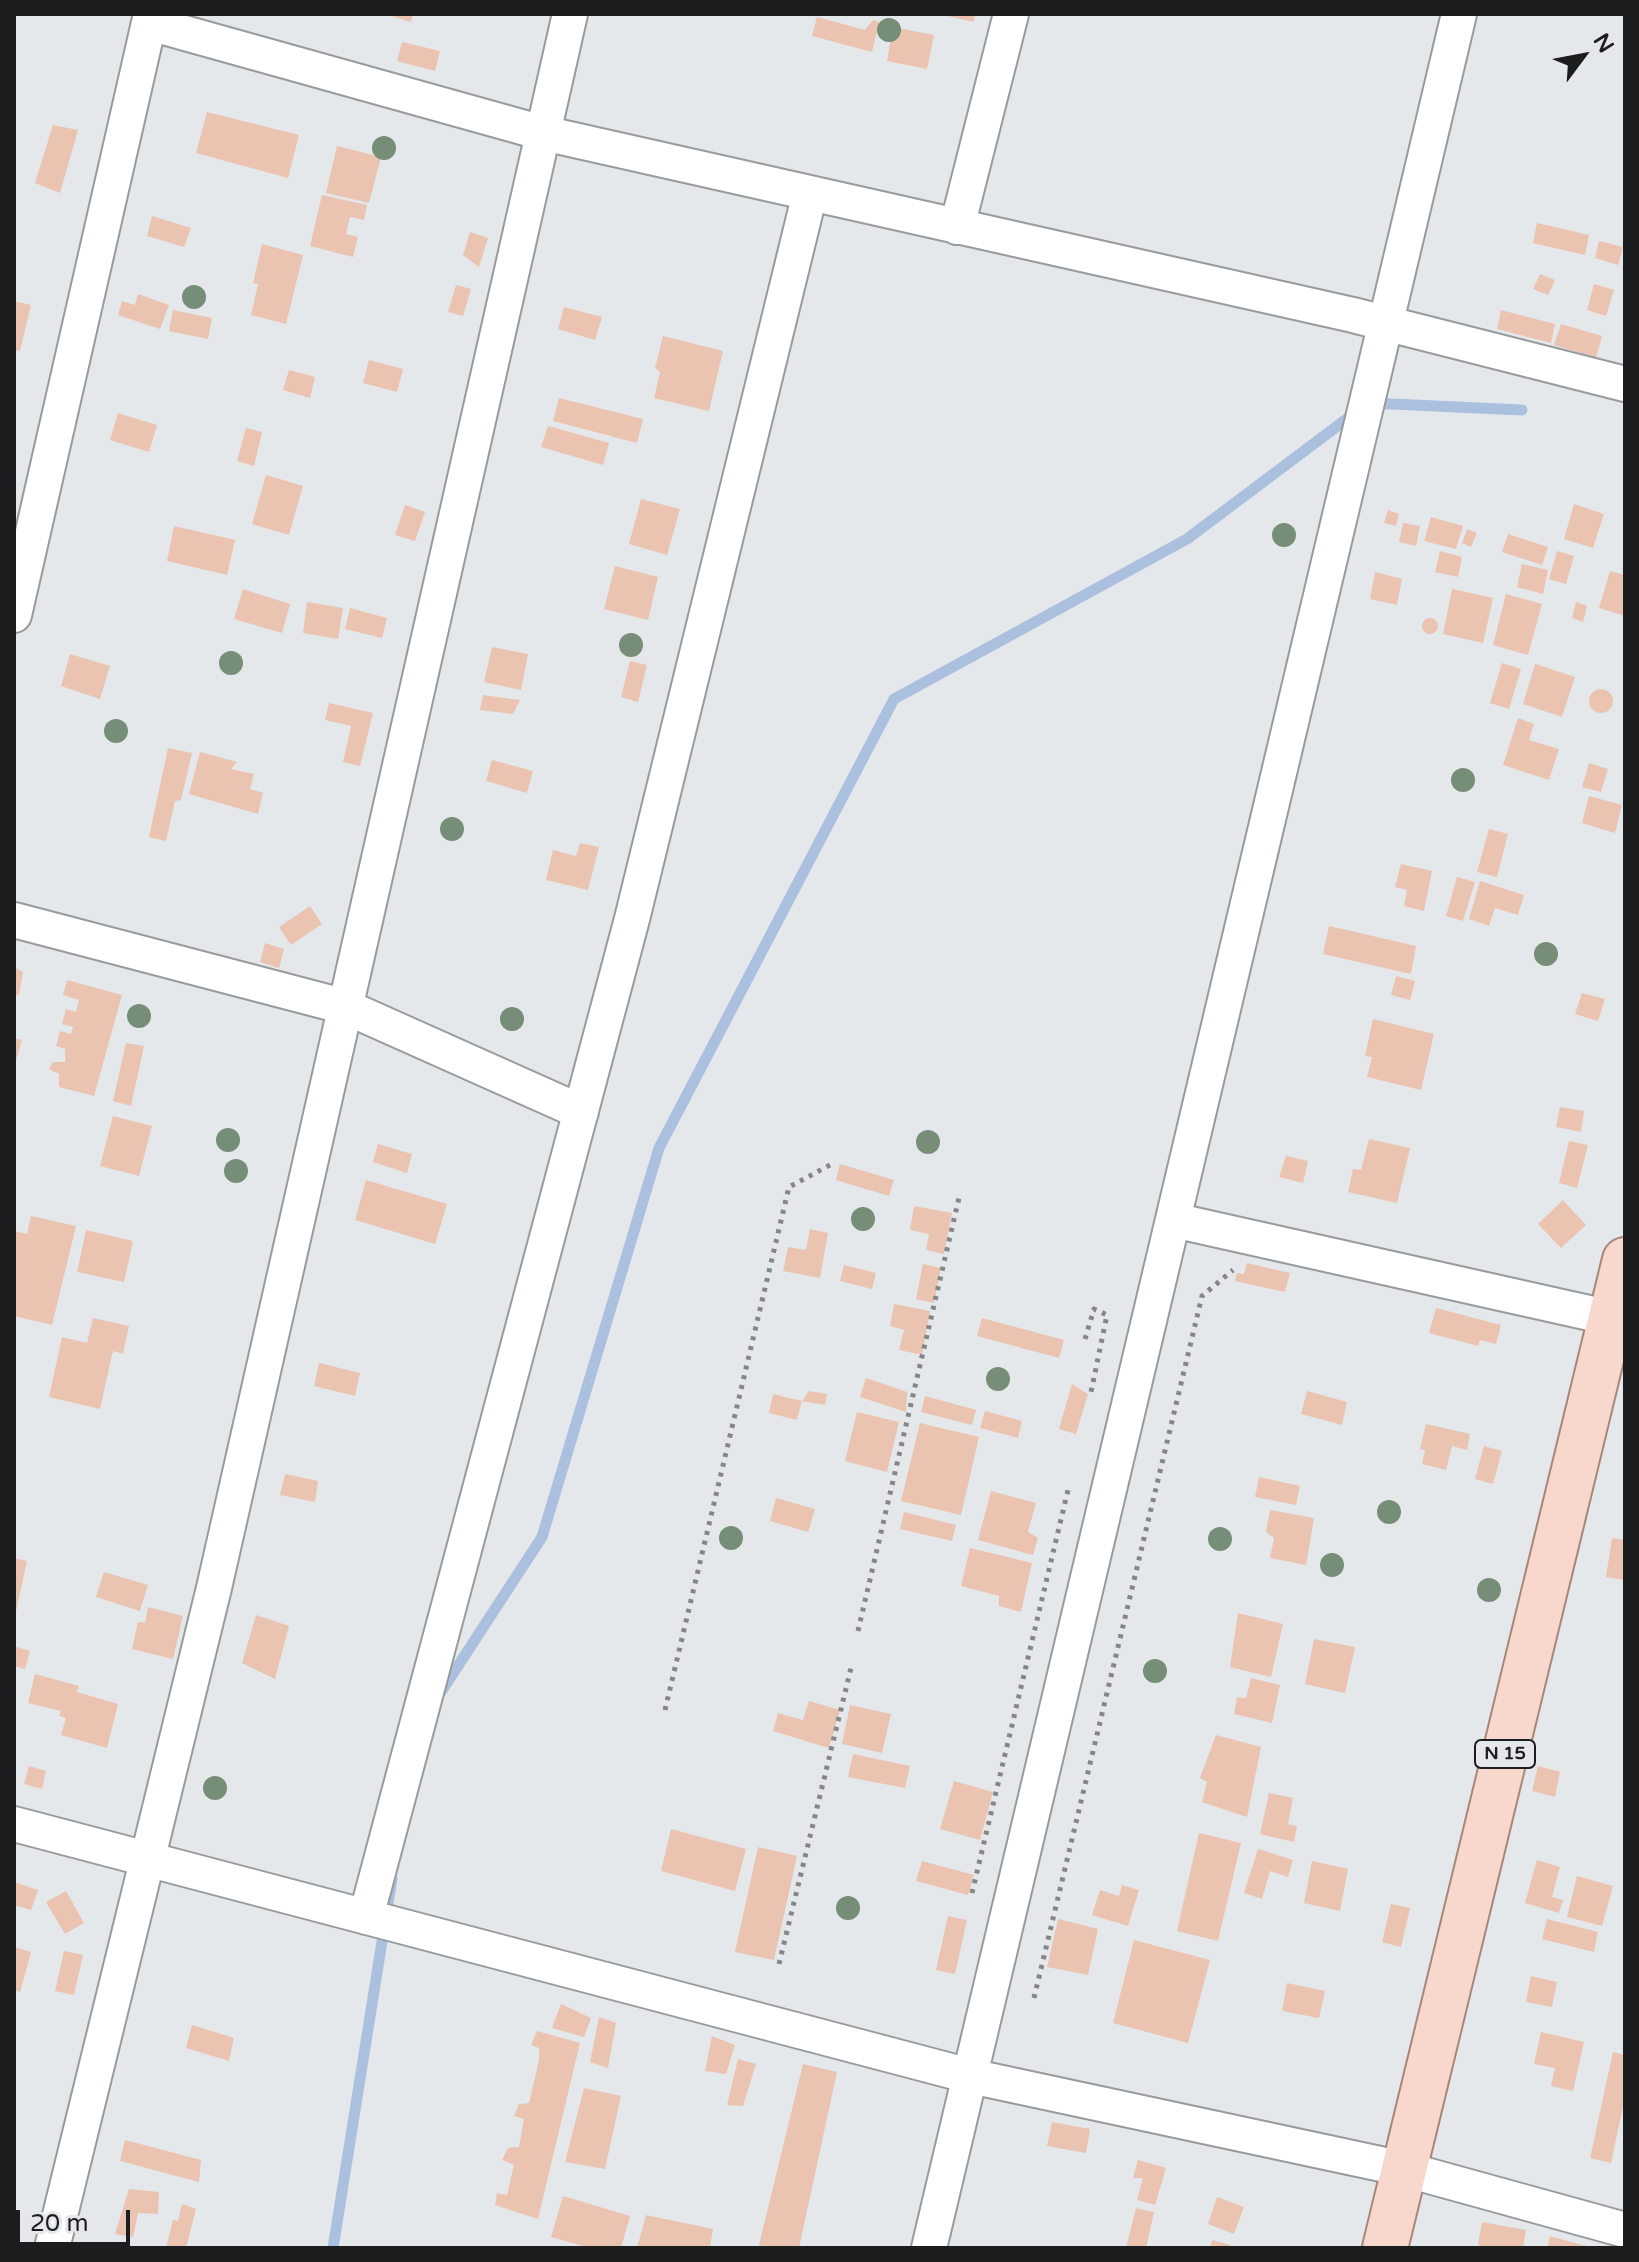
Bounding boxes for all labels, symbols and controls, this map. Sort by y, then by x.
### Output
north arrow [1543,16,1623,96]
text: N [1588,29,1619,58]
road number: N 15 [1475,1740,1535,1768]
scale bar [20,2194,134,2244]
text: 20 m [30,2209,88,2238]

